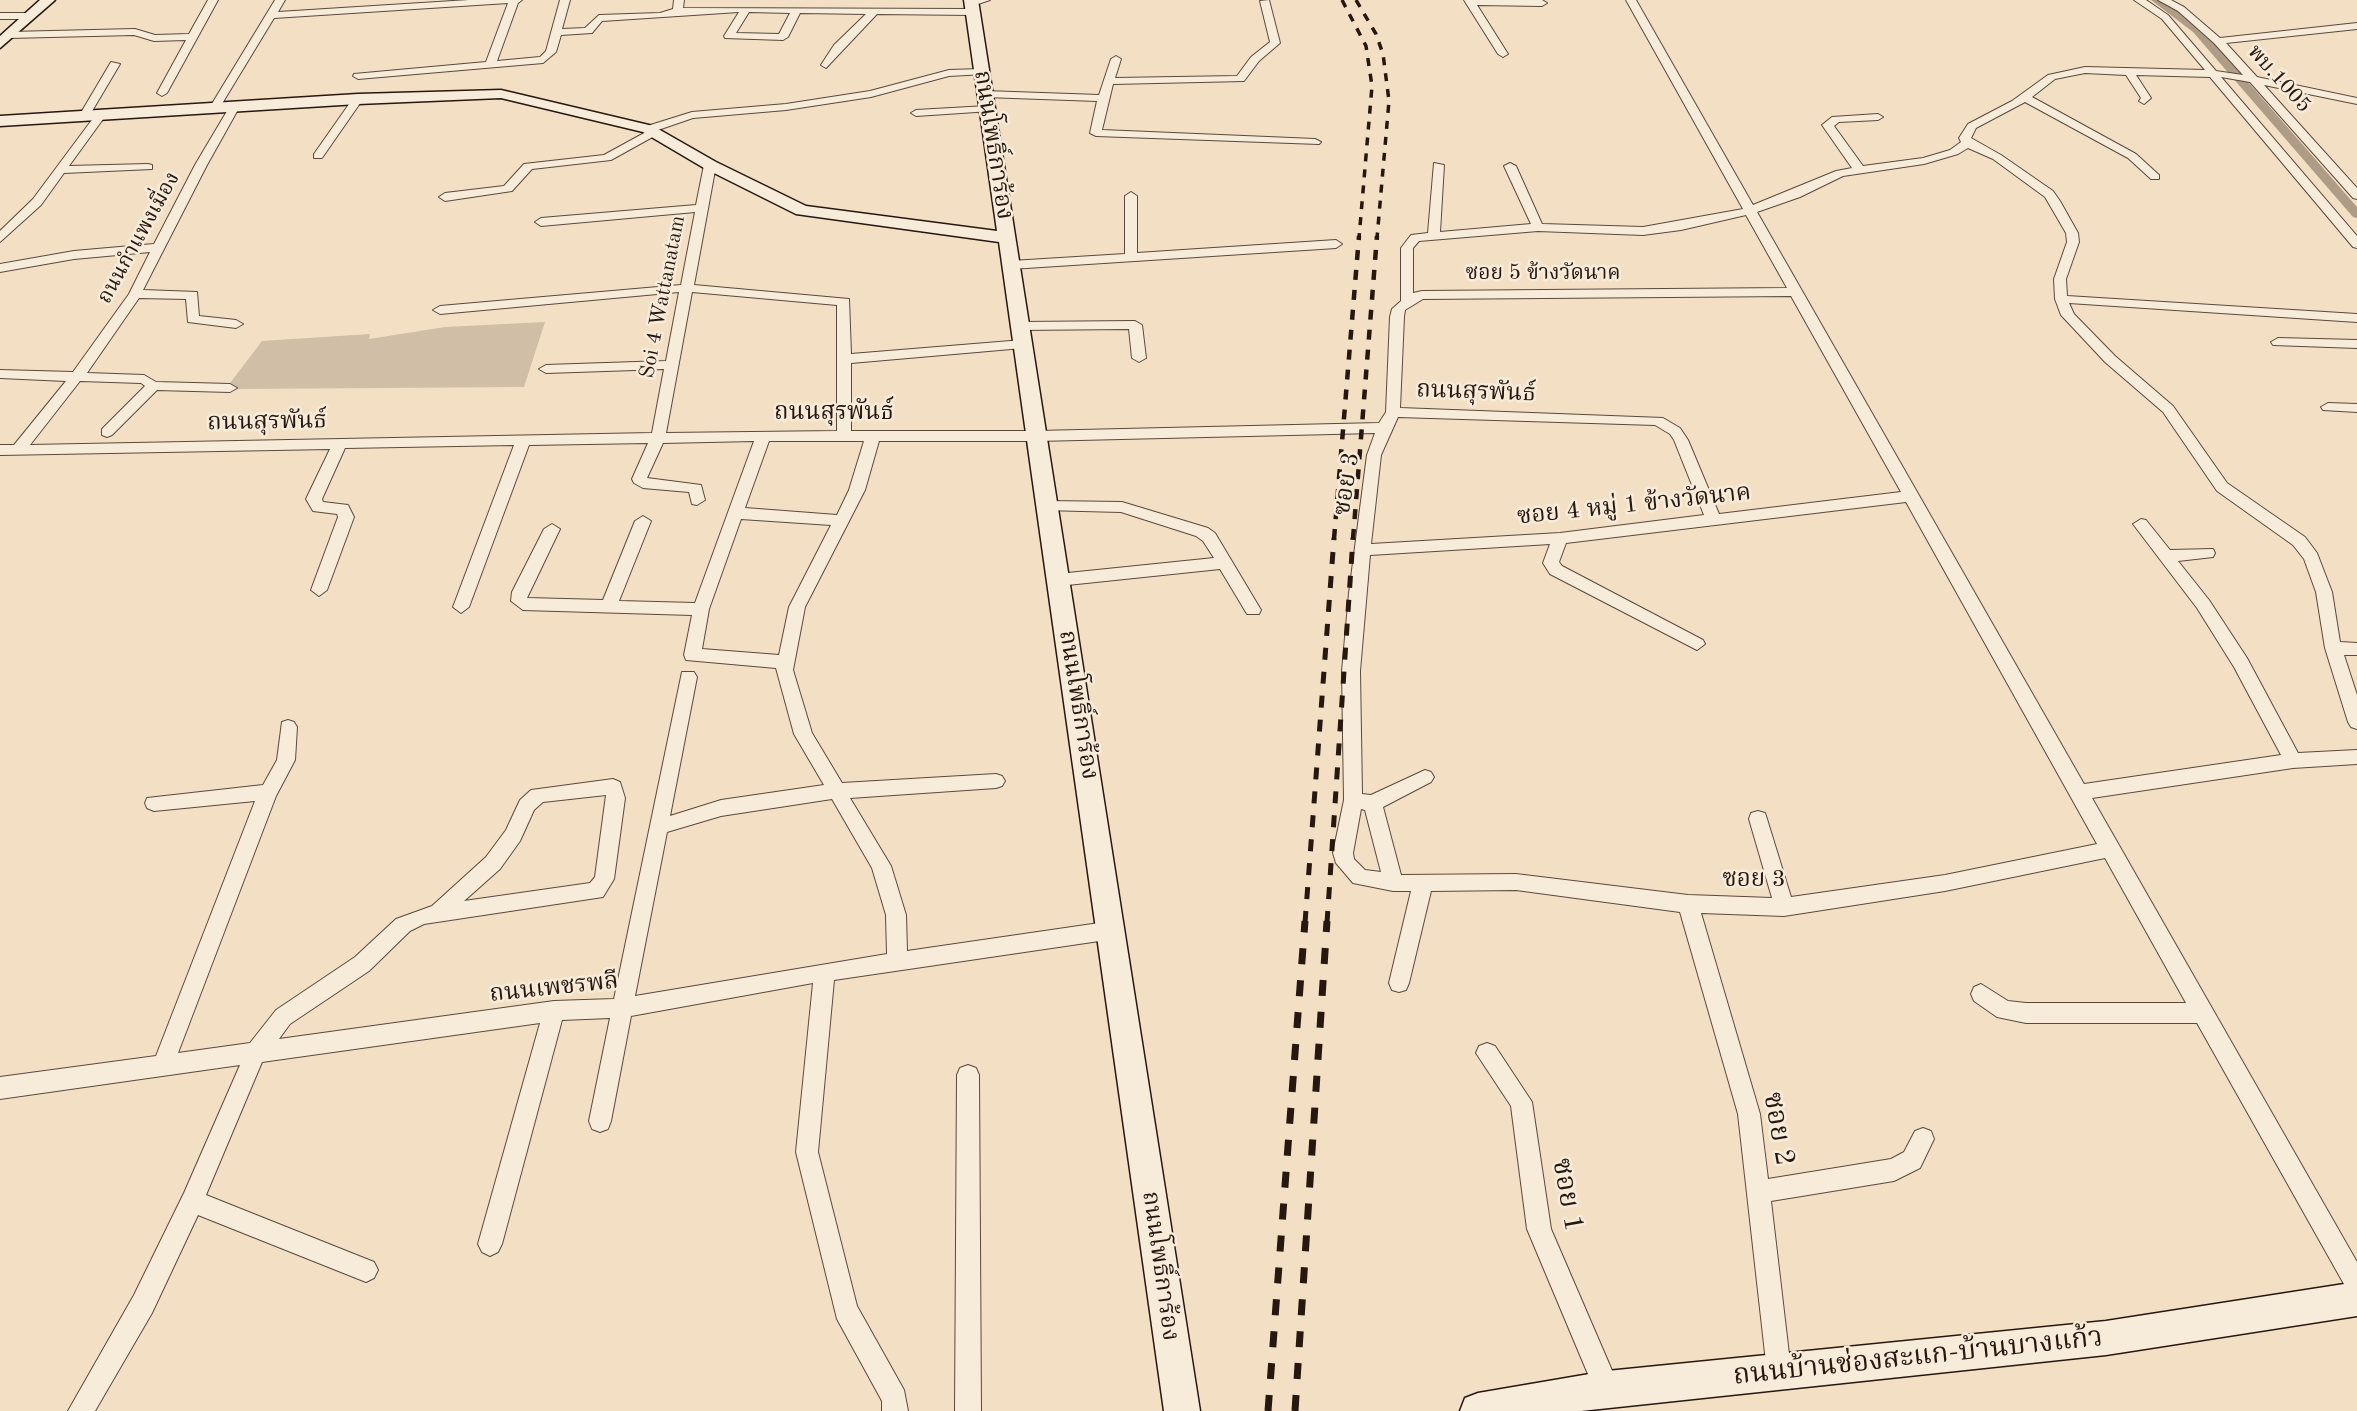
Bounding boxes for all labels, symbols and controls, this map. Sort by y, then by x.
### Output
street label: พบ.1005 [2242,40,2316,118]
street label: ถนนโพธิ์การ้อง [967,68,1019,222]
street label: ถนนกำแพงเมี่อง [92,168,186,308]
street label: Soi 4 Wattanatam [635,213,691,381]
street label: ซอย 5 ข้างวัดนาค [1465,260,1621,286]
street label: ถนนสุรพันธ์ [1416,376,1536,408]
street label: ถนนสุรพันธ์ [774,399,894,427]
street label: ถนนสุรพันธ์ [207,407,327,437]
street label: ซอย 3 [1328,450,1366,518]
street label: ซอย 4 หมู่ 1 ข้างวัดนาค [1515,478,1753,532]
street label: ถนนโพธิ์การ้อง [1052,628,1104,782]
street label: ซอย 3 [1722,866,1786,894]
street label: ถนนเพชรพลี [488,967,620,1009]
street label: ซอย 2 [1755,1090,1801,1168]
street label: ซอย 1 [1544,1156,1590,1234]
street label: ถนนโพธิ์การ้อง [1135,1189,1185,1343]
street label: ถนนบ้านช่องสะแก-บ้านบางแก้ว [1732,1321,2104,1393]

